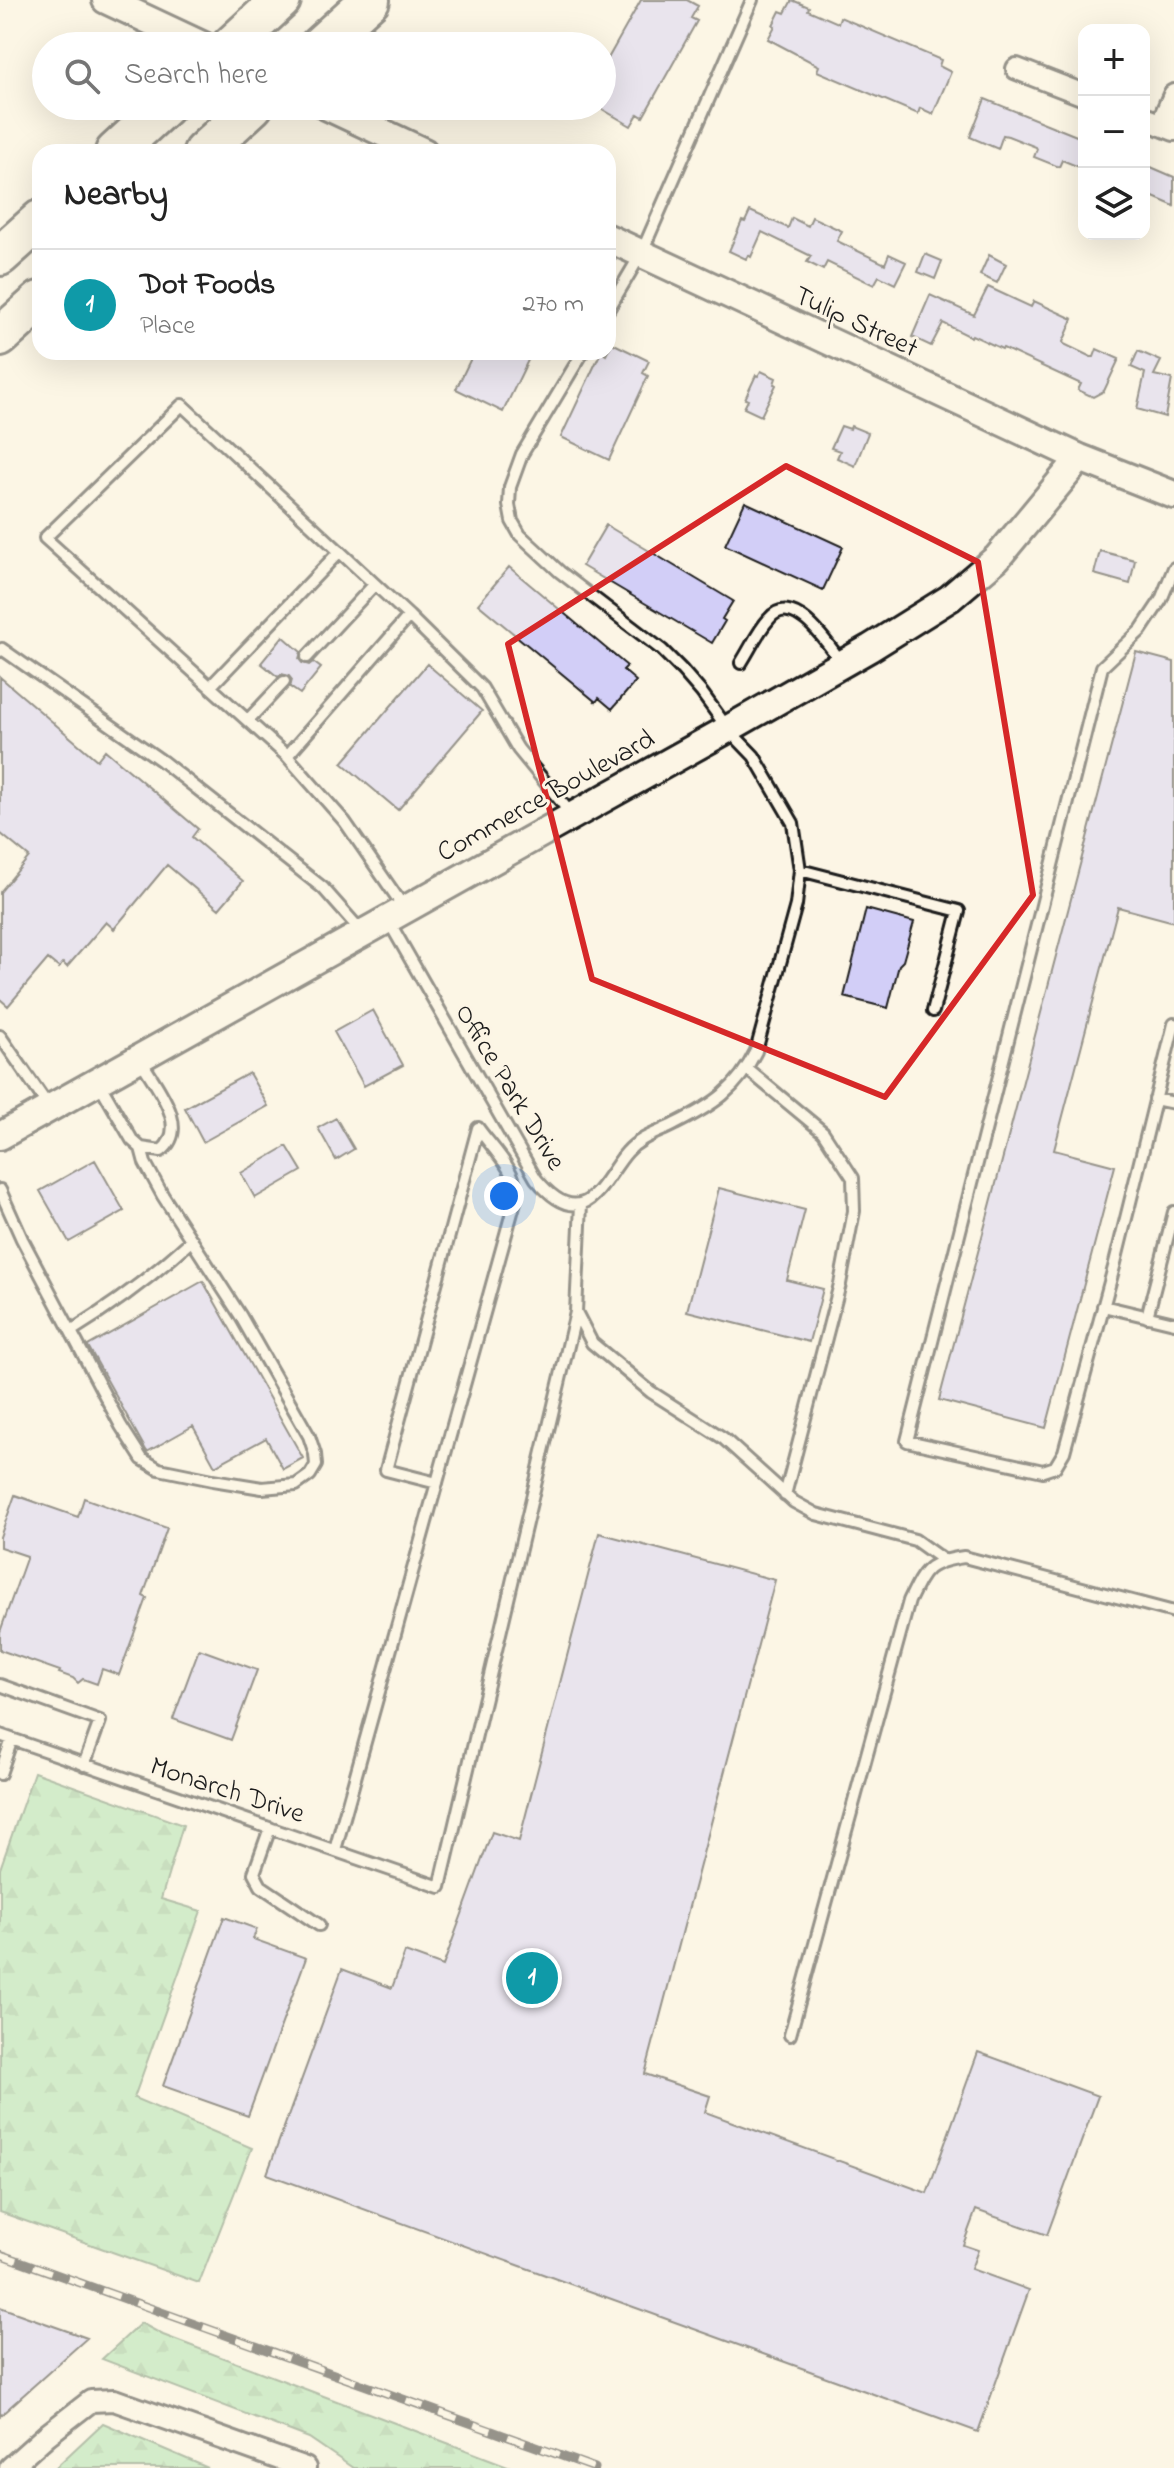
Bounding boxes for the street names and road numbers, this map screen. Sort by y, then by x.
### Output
street label: Tulip Street [787,277,924,370]
street label: Commerce Boulevard [430,720,663,874]
street label: Office Park Drive [443,997,575,1179]
street label: Monarch Drive [144,1747,310,1836]

